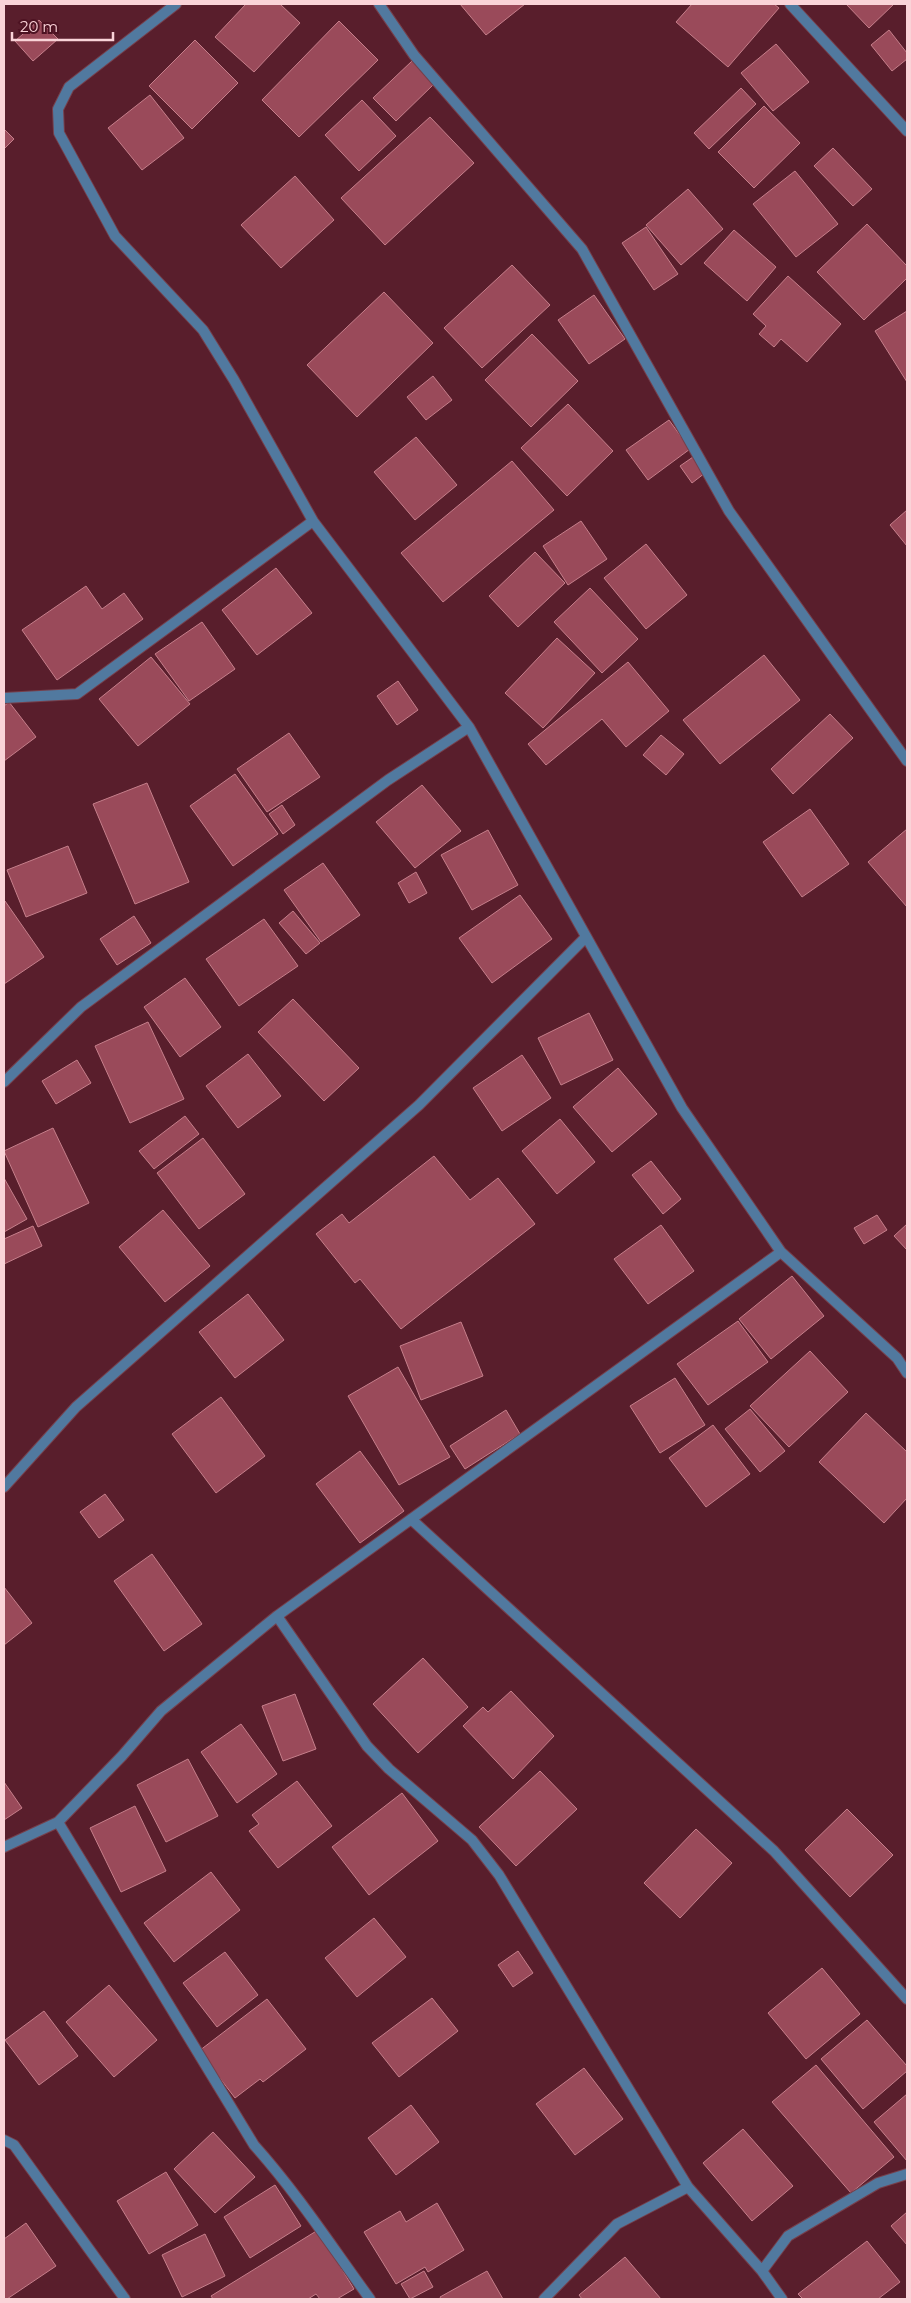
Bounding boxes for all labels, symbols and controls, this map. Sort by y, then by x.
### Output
scale bar [12,10,114,42]
text: 20 m [20,17,58,36]

